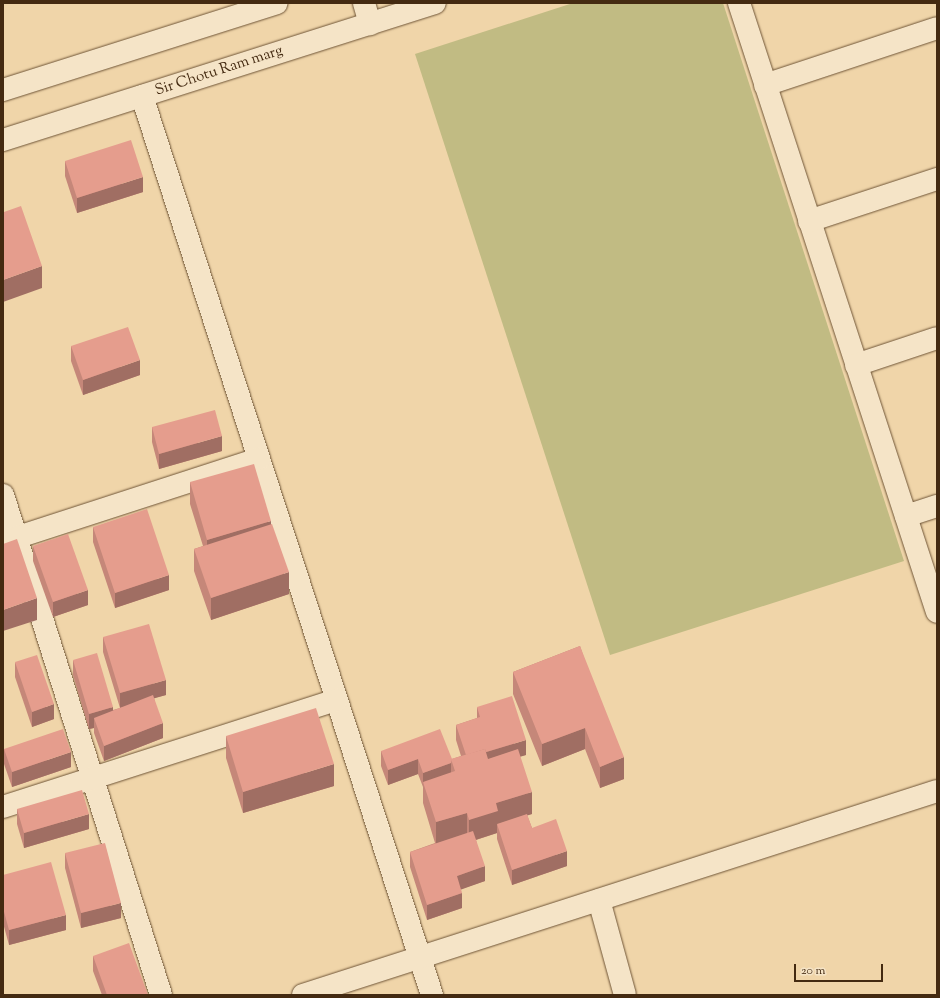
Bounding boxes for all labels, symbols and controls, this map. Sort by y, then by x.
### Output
street label: Sir Chotu Ram marg [153,42,285,100]
scale bar [796,956,885,982]
text: 20 m [801,962,825,980]

